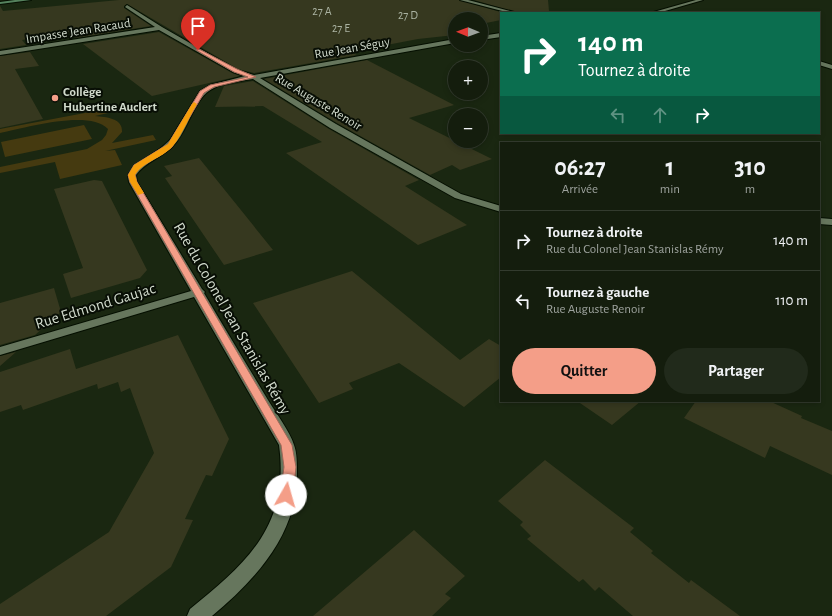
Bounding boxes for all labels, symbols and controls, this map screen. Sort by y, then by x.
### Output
house number: 27 A [312,5,332,17]
pin [181,9,215,50]
house number: 27 D [398,9,418,21]
north arrow [448,12,488,52]
map controls [448,12,488,148]
icon: arrive [187,15,209,37]
street label: Impasse Jean Racaud [25,17,132,46]
house number: 27 E [332,22,350,34]
icon: right [512,28,564,80]
text: 140 m [578,29,644,57]
street label: Rue Jean Séguy [314,35,391,62]
button: + [448,60,488,100]
text: Tournez à droite [578,62,691,80]
street label: Rue Auguste Renoir [273,71,365,134]
place label: Collège Hubertine Auclert [63,86,157,114]
marker: Collège Hubertine Auclert [50,93,60,103]
icon: left [607,104,629,126]
icon: ahead [649,104,671,126]
icon: right [691,104,713,126]
button: − [448,108,488,148]
text: 06:27 [554,156,606,180]
text: 1 [666,156,674,180]
text: 310 [734,156,766,180]
text: Arrivée [562,183,598,196]
text: min [660,183,680,196]
text: m [745,183,755,196]
street label: Rue du Colonel Jean Stanislas Rémy [170,220,294,418]
text: Tournez à droite [546,225,643,240]
icon: right [512,230,534,252]
text: 140 m [773,233,808,248]
text: Rue du Colonel Jean Stanislas Rémy [546,243,724,256]
street label: Rue Edmond Gaujac [33,280,158,333]
text: Tournez à gauche [546,285,649,300]
icon: left [512,290,534,312]
text: 110 m [775,293,808,308]
text: Rue Auguste Renoir [546,303,645,316]
button: Quitter [512,348,656,394]
button: Partager [664,348,808,394]
position arrow [265,474,307,516]

